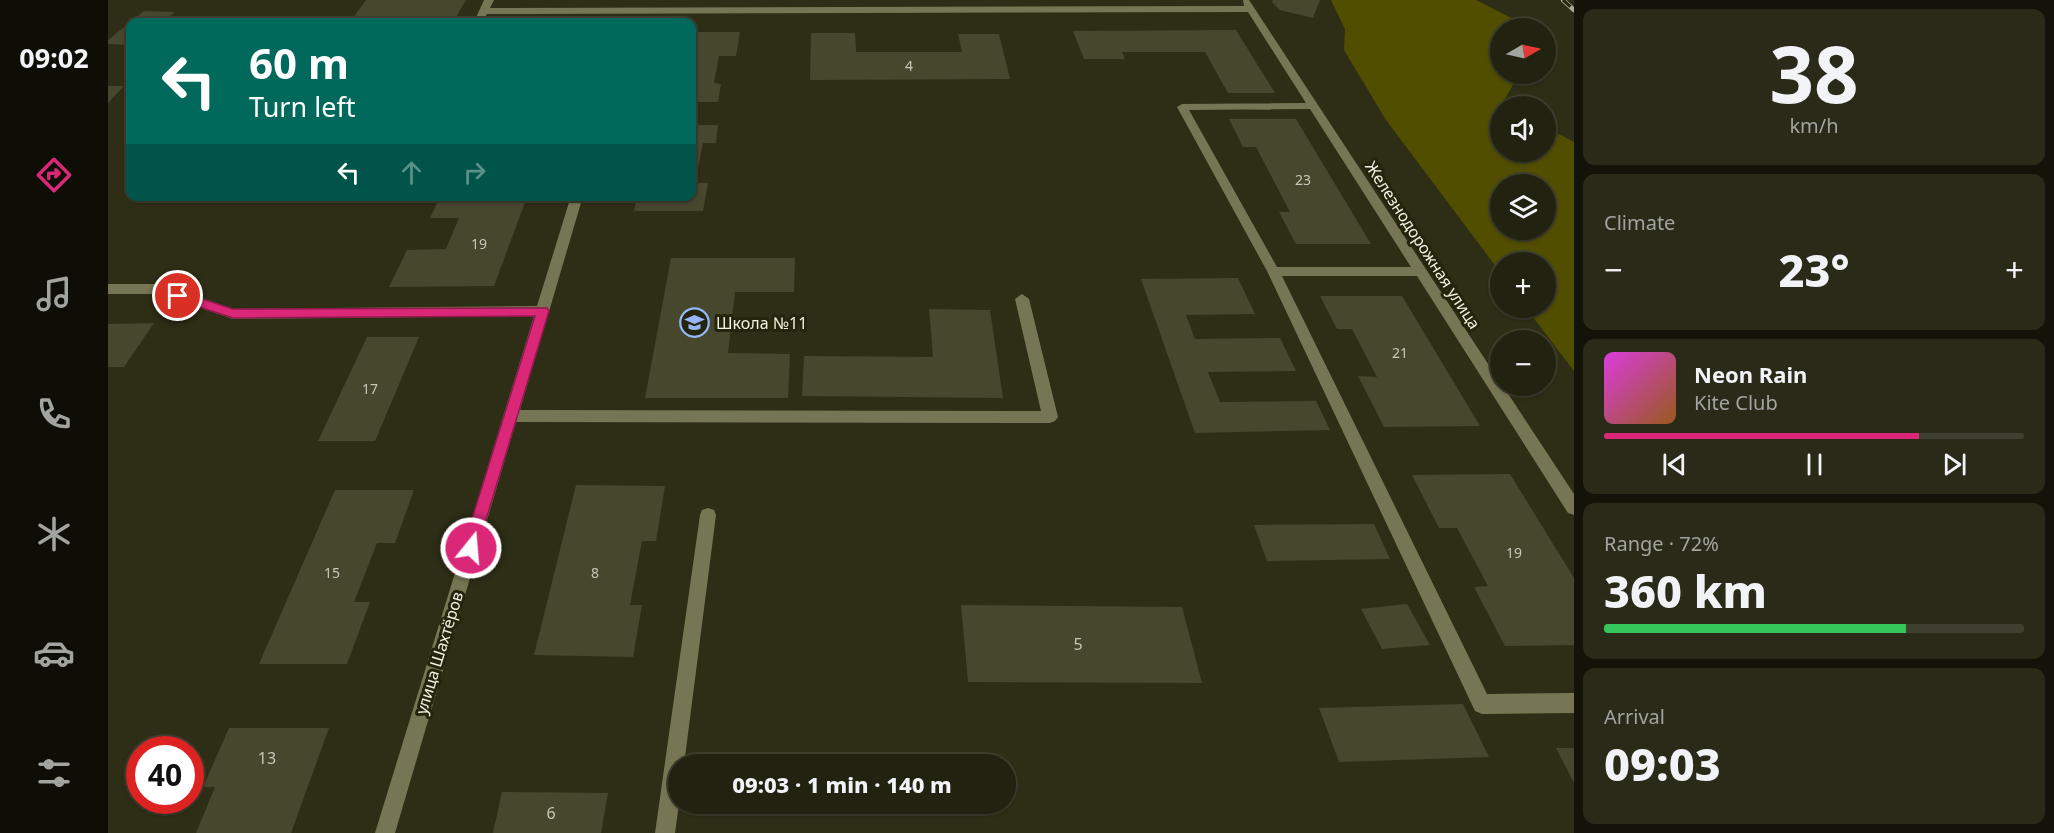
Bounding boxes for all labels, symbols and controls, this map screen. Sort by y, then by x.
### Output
north arrow [1490,18,1556,84]
map controls [1490,18,1556,396]
text: 38 [1769,20,1859,126]
text: 60 m [249,34,349,91]
text: 09:02 [19,39,89,76]
icon: left [150,42,228,120]
house number: 4 [905,56,913,75]
text: Turn left [249,88,355,125]
button: sound [1490,96,1556,162]
text: km/h [1789,112,1839,139]
icon: directions [33,154,75,196]
icon: left [332,156,365,189]
icon: ahead [395,156,428,189]
icon: right [458,156,491,189]
street label: Железнодорожная улица [1360,157,1486,333]
house number: 23 [1295,170,1311,189]
button: layers [1490,174,1556,240]
text: Climate [1604,209,1675,236]
house number: 19 [471,234,487,253]
text: 23° [1778,239,1850,300]
text: − [1604,247,1623,292]
text: + [2005,247,2024,292]
button: + [1490,252,1556,318]
pin [152,270,203,321]
icon: music [33,273,75,315]
icon: arrive [161,279,194,312]
school or university icon: Школа №11 [679,307,711,339]
place label: Школа №11 [716,312,807,334]
button: − [1490,330,1556,396]
house number: 21 [1392,343,1408,362]
text: Neon Rain [1694,359,1807,389]
house number: 17 [362,379,378,398]
text: Kite Club [1694,389,1778,416]
icon: phone [33,393,75,435]
icon: previous [1658,448,1691,481]
icon: pause [1798,448,1831,481]
icon: next [1938,448,1971,481]
icon: climate [33,513,75,555]
position arrow [439,516,503,580]
text: Range · 72% [1604,530,1719,557]
house number: 19 [1506,543,1522,562]
text: 360 km [1604,560,1767,621]
house number: 15 [324,563,340,582]
house number: 8 [591,563,599,582]
street label: улица Шахтёров [410,589,468,717]
icon: car [33,632,75,674]
house number: 5 [1073,633,1083,655]
text: Arrival [1604,703,1665,730]
text: 09:03 [1604,733,1721,794]
speed limit sign: 40 [126,736,204,814]
house number: 13 [258,747,276,769]
icon: filters [33,752,75,794]
text: 09:03 · 1 min · 140 m [732,769,952,799]
house number: 6 [546,802,556,824]

